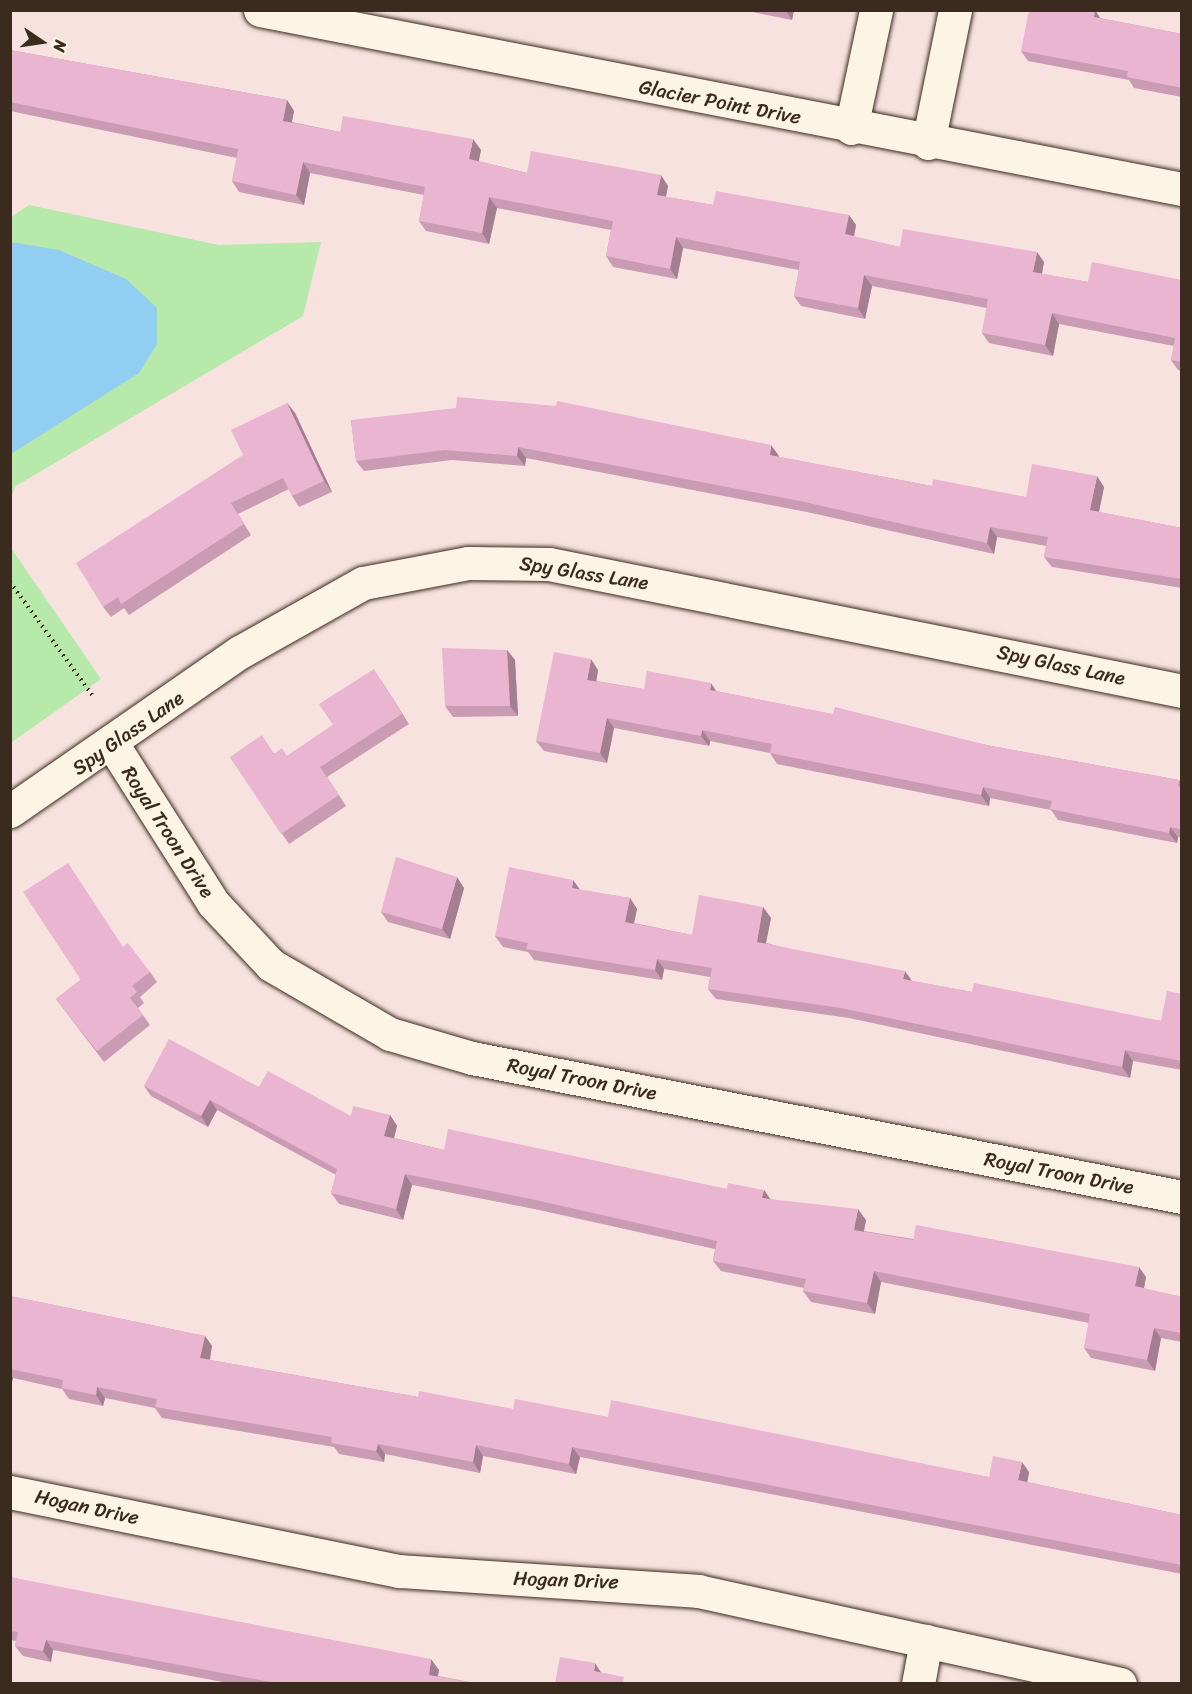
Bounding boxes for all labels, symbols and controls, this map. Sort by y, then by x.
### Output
north arrow [12,12,72,72]
text: N [45,37,75,55]
street label: Glacier Point Drive [637,75,803,129]
street label: Spy Glass Lane [518,551,650,595]
street label: Spy Glass Lane [995,640,1127,690]
street label: Spy Glass Lane [68,686,188,780]
street label: Royal Troon Drive [116,761,220,903]
street label: Royal Troon Drive [505,1053,659,1105]
street label: Royal Troon Drive [982,1147,1136,1199]
street label: Hogan Drive [33,1484,141,1530]
street label: Hogan Drive [513,1566,619,1594]

